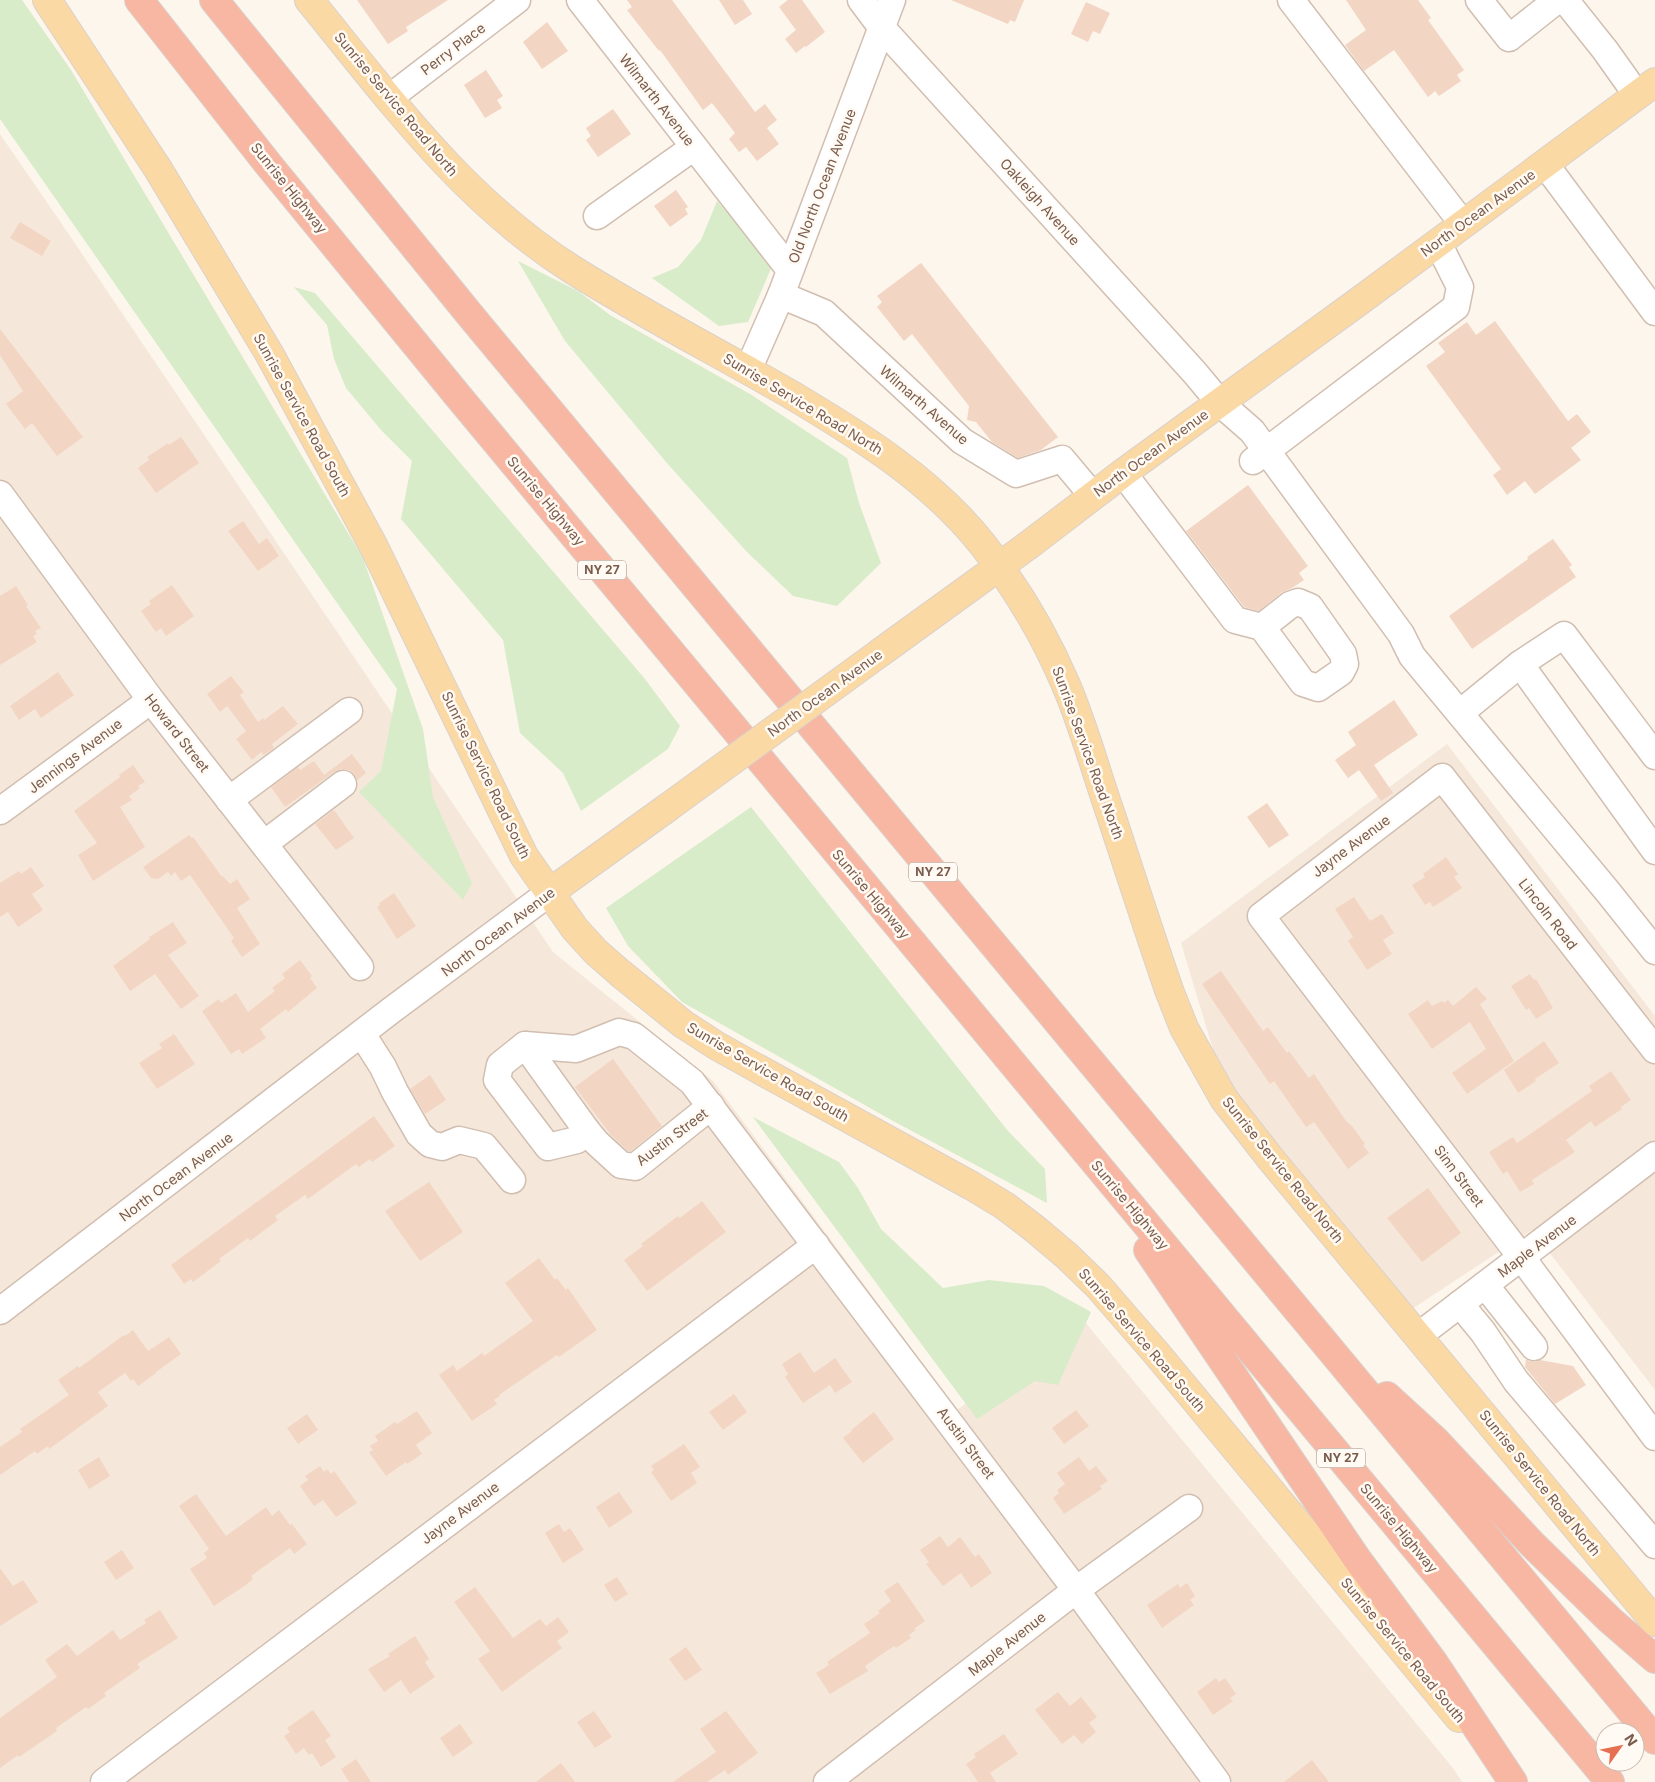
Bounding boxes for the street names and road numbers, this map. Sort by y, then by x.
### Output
street label: Perry Place [417,19,488,78]
street label: Sunrise Service Road North [331,28,462,179]
street label: Wilmarth Avenue [616,50,699,149]
street label: Old North Ocean Avenue [784,106,859,265]
street label: Sunrise Highway [248,139,331,236]
street label: Oakleigh Avenue [997,155,1084,249]
street label: North Ocean Avenue [1417,165,1538,260]
street label: Sunrise Service Road South [250,330,355,499]
street label: Sunrise Service Road North [720,349,886,458]
street label: Wilmarth Avenue [876,361,972,448]
street label: North Ocean Avenue [1090,405,1211,500]
street label: Sunrise Highway [504,452,589,549]
road number: NY 27 [578,560,626,580]
street label: North Ocean Avenue [764,645,885,740]
street label: Sunrise Service Road North [1049,664,1128,842]
street label: Sunrise Service Road South [438,688,534,861]
street label: Howard Street [141,690,214,776]
street label: Jennings Avenue [24,715,125,797]
street label: Jayne Avenue [1308,811,1393,880]
street label: Sunrise Highway [829,845,914,942]
road number: NY 27 [909,862,957,882]
street label: Lincoln Road [1515,875,1581,953]
street label: North Ocean Avenue [438,883,558,980]
street label: Sunrise Service Road South [684,1018,852,1125]
street label: Sunrise Service Road North [1219,1093,1348,1246]
street label: Austin Street [633,1104,711,1169]
street label: North Ocean Avenue [116,1128,236,1225]
street label: Sinn Street [1431,1142,1488,1210]
street label: Sunrise Highway [1088,1156,1173,1253]
street label: Maple Avenue [1494,1211,1579,1281]
street label: Sunrise Service Road South [1076,1265,1209,1415]
street label: Austin Street [934,1404,999,1482]
street label: Sunrise Service Road North [1476,1406,1605,1559]
road number: NY 27 [1317,1449,1365,1468]
street label: Jayne Avenue [417,1478,502,1547]
street label: Sunrise Highway [1357,1479,1442,1576]
street label: Sunrise Service Road South [1338,1574,1469,1726]
street label: Maple Avenue [965,1608,1049,1679]

